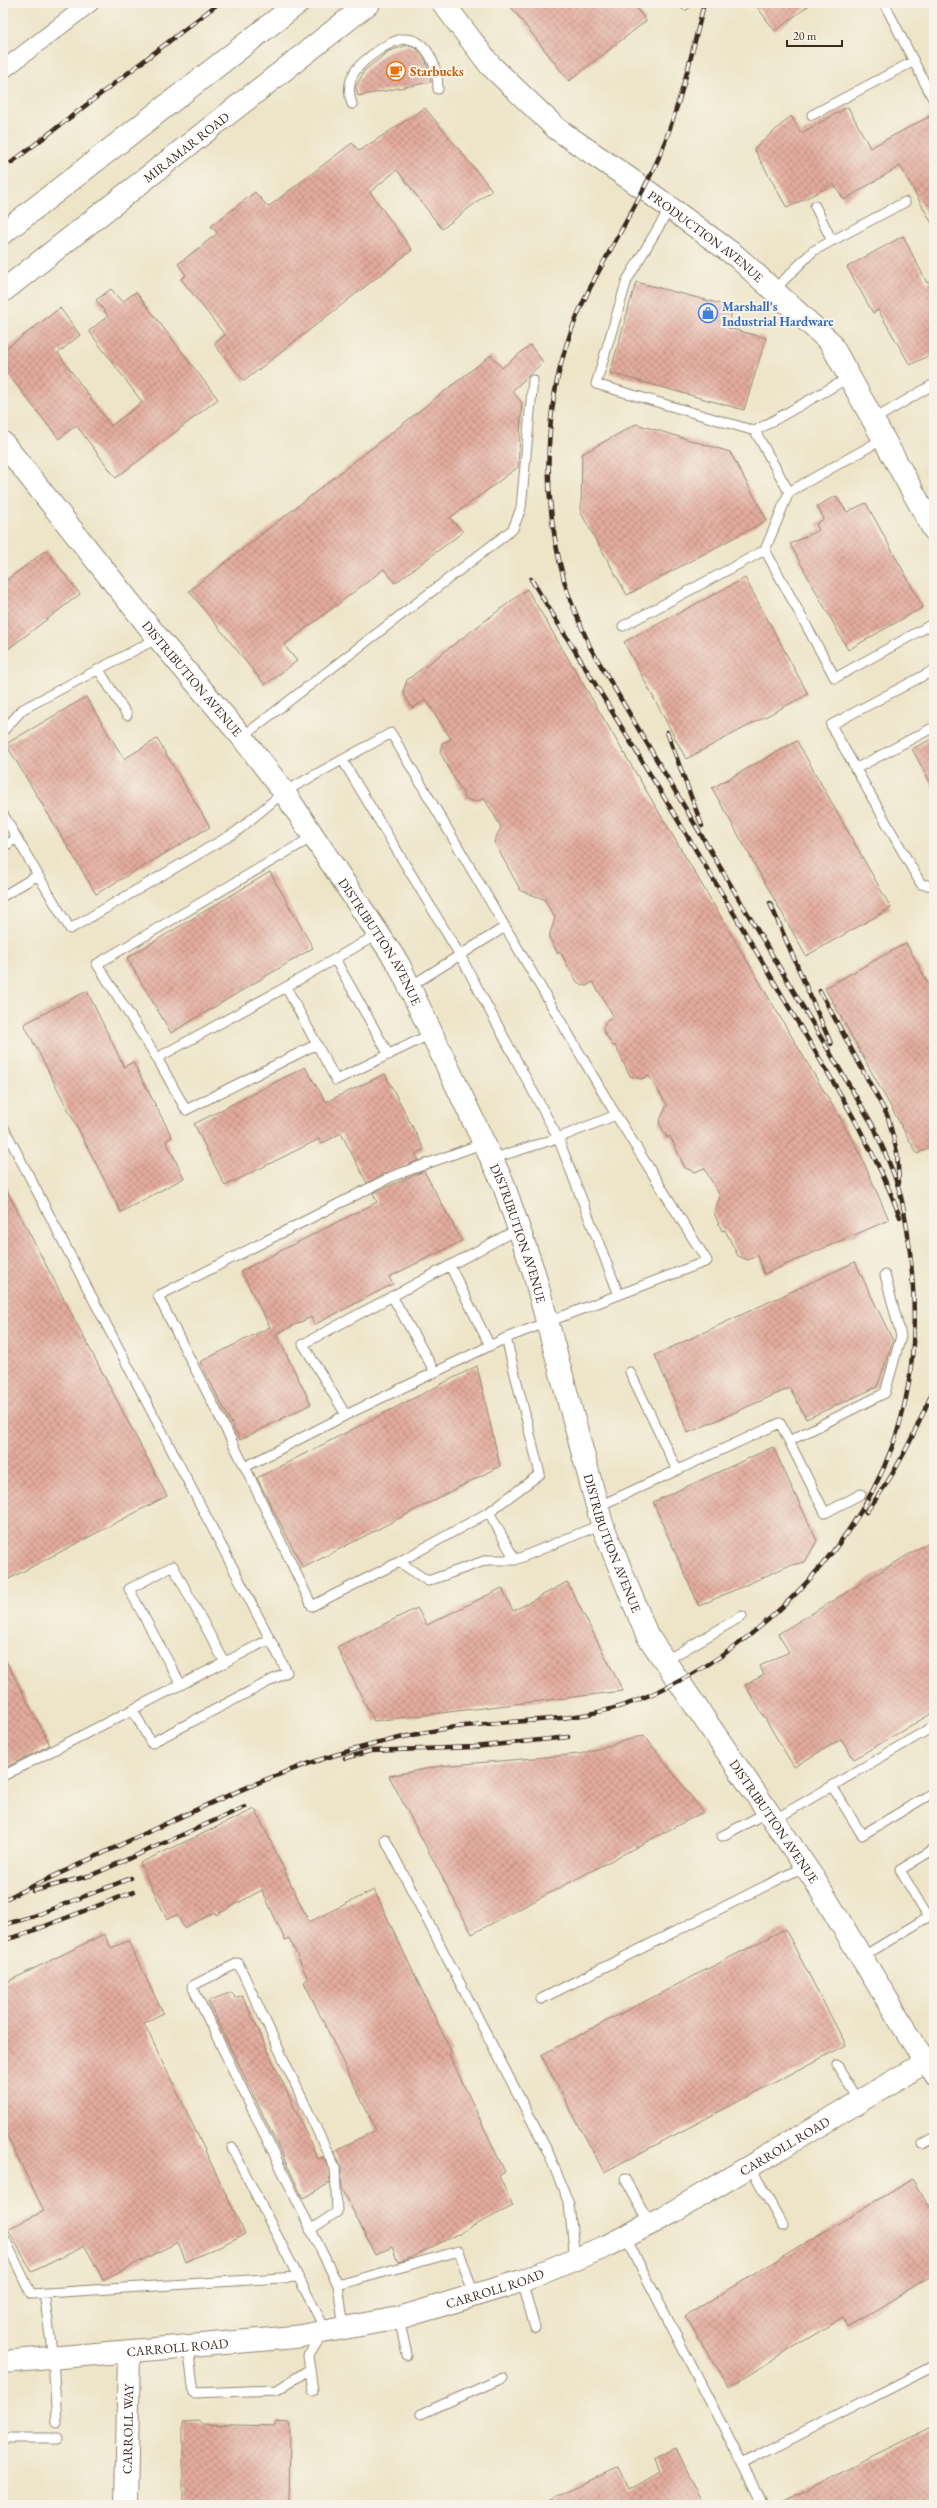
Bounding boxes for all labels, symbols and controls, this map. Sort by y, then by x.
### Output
scale bar [787,22,842,48]
text: 20 m [793,28,817,44]
cafe icon: Starbucks [385,60,407,82]
place label: Starbucks [410,63,464,80]
street label: MIRAMAR ROAD [140,108,233,186]
street label: PRODUCTION AVENUE [645,186,767,286]
place label: Marshall's Industrial Hardware [722,298,834,330]
shop icon: Marshall's Industrial Hardware [697,302,719,324]
street label: DISTRIBUTION AVENUE [139,617,246,740]
street label: DISTRIBUTION AVENUE [335,874,425,1008]
street label: DISTRIBUTION AVENUE [486,1161,550,1305]
street label: DISTRIBUTION AVENUE [580,1472,645,1615]
street label: DISTRIBUTION AVENUE [726,1756,823,1886]
street label: CARROLL ROAD [736,2112,833,2179]
street label: CARROLL ROAD [444,2264,547,2312]
street label: CARROLL ROAD [126,2334,229,2360]
street label: CARROLL WAY [118,2382,137,2474]

